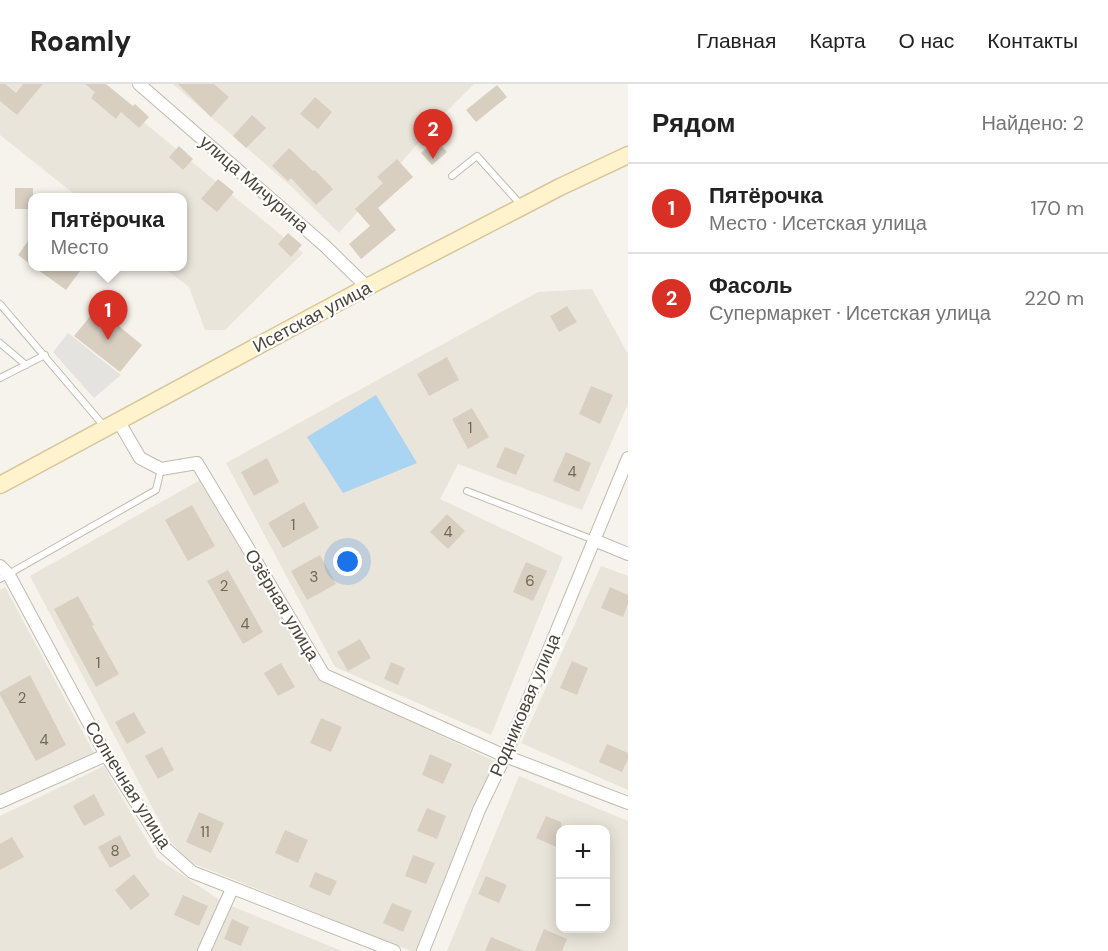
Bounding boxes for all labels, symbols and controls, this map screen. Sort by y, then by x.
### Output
text: Roamly [30,23,131,60]
text: Главная [696,27,776,55]
text: Карта [809,27,866,55]
text: О нас [899,27,954,55]
text: Контакты [987,27,1078,55]
text: Рядом [652,106,735,140]
pin: 2 [414,110,452,159]
text: Найдено: 2 [981,110,1084,136]
street label: улица Мичурина [194,130,315,239]
text: Пятёрочка [709,181,823,210]
popup [28,193,187,271]
text: 1 [668,195,675,221]
text: 170 m [1031,195,1084,221]
text: Пятёрочка [50,205,165,234]
text: Место · Исетская улица [709,210,927,236]
text: Место [50,234,109,260]
text: Фасоль [709,271,793,300]
street label: Исетская улица [249,275,376,358]
text: 2 [666,285,677,311]
text: 220 m [1024,285,1084,311]
pin: 1 [88,290,128,340]
text: Супермаркет · Исетская улица [709,300,991,326]
house number: 1 [468,418,472,438]
house number: 4 [567,462,577,482]
house number: 1 [291,515,295,535]
house number: 4 [443,522,453,542]
street label: Озёрная улица [239,545,325,666]
your location [333,547,362,576]
house number: 3 [310,567,318,587]
house number: 6 [525,571,535,591]
house number: 2 [220,576,228,596]
house number: 4 [240,614,250,634]
street label: Родниковая улица [484,629,566,780]
house number: 1 [96,653,100,673]
house number: 2 [18,688,26,708]
street label: Солнечная улица [79,717,177,854]
house number: 4 [39,730,49,750]
house number: 11 [200,822,210,842]
map controls [556,825,610,933]
button: + [556,825,610,879]
house number: 8 [110,841,120,861]
button: − [556,879,610,933]

